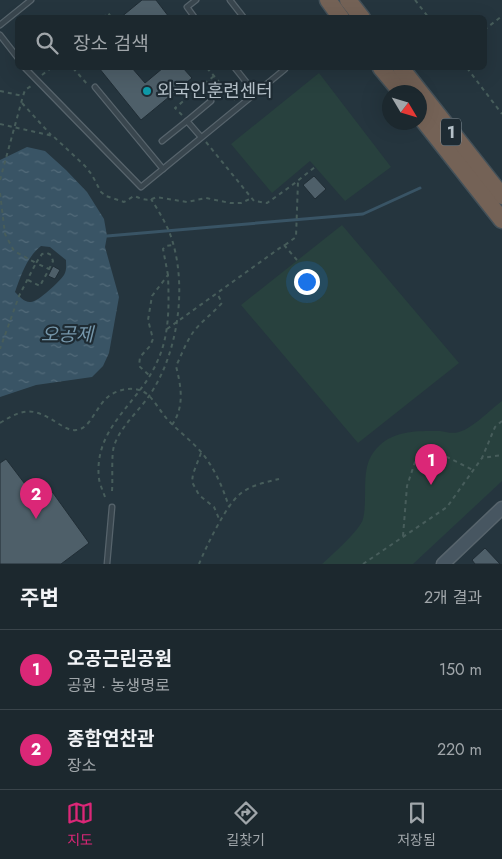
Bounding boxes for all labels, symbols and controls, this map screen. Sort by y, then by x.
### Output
search box [15,15,487,70]
icon: search [33,29,61,57]
text: 장소 검색 [73,30,149,57]
place label: 외국인훈련센터 [157,78,273,104]
marker: 외국인훈련센터 [141,85,153,97]
north arrow [382,85,427,130]
road number: 1 [441,118,461,146]
your location [294,269,320,295]
water label: 오공제 [41,321,96,348]
pin: 1 [415,444,447,485]
pin: 2 [20,478,52,519]
text: 주변 [20,583,59,613]
text: 2개 결과 [424,586,482,609]
text: 오공근린공원 [67,645,172,672]
text: 1 [32,658,40,681]
text: 150 m [439,658,482,681]
text: 공원 · 농생명로 [67,674,170,697]
text: 종합연찬관 [67,725,154,752]
text: 2 [31,738,41,761]
text: 220 m [437,738,482,761]
text: 장소 [67,754,96,777]
tab: 지도 [66,799,94,850]
tab: 길찾기 [226,799,265,850]
tab: 저장됨 [397,799,436,850]

